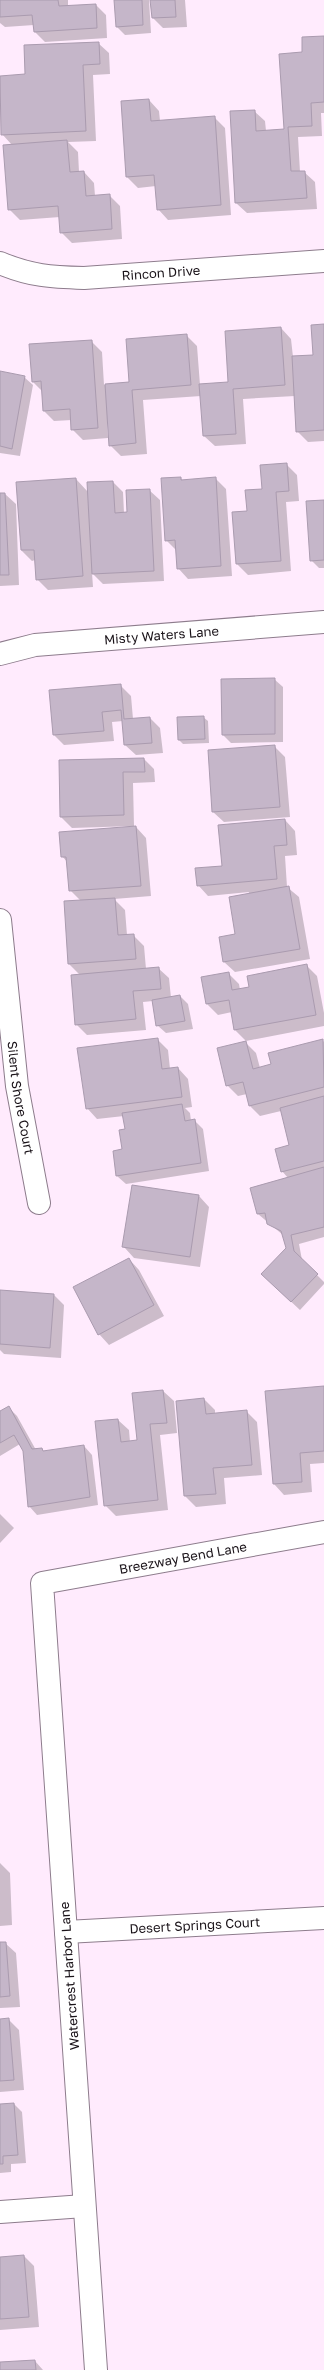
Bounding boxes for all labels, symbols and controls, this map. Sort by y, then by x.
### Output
street label: Rincon Drive [121,262,201,283]
street label: Misty Waters Lane [103,622,220,647]
street label: Silent Shore Court [4,1040,38,1156]
street label: Breezway Bend Lane [118,1538,248,1577]
street label: Watercrest Harbor Lane [56,1901,82,2051]
street label: Desert Springs Court [129,1913,261,1937]

